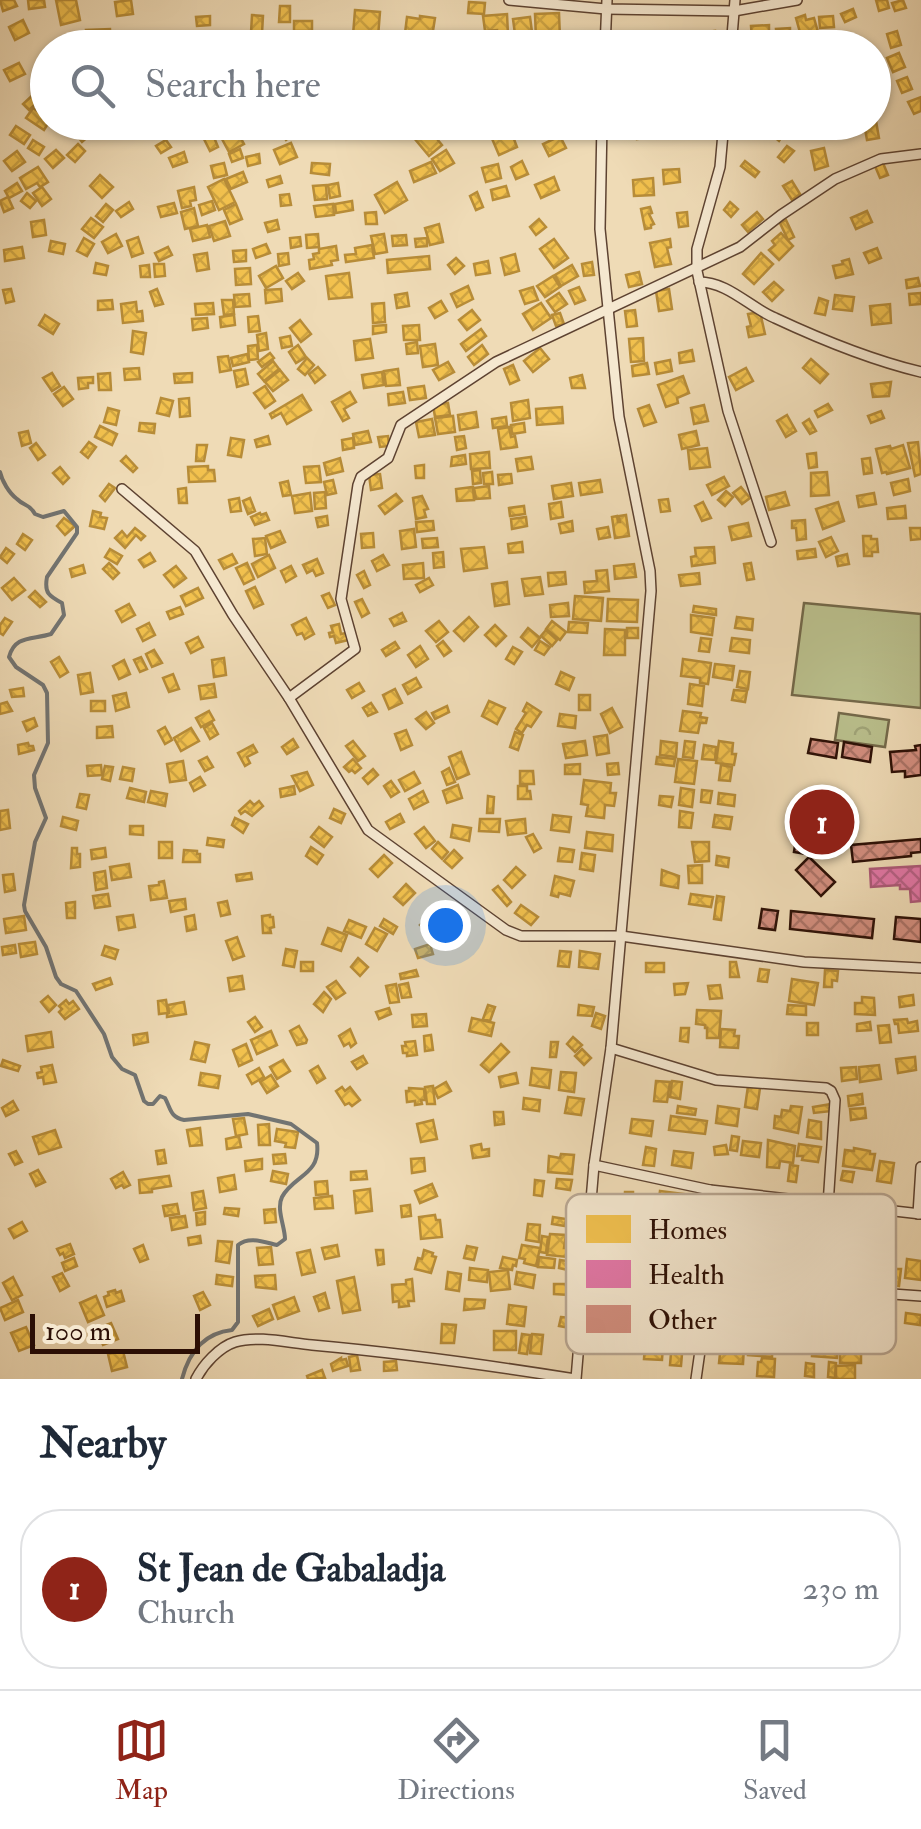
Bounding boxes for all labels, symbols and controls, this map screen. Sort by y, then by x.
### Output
search box [30,30,891,140]
icon: search [65,58,120,113]
text: Search here [145,61,321,109]
pin: 1 [790,784,854,860]
your location [420,900,471,951]
legend [566,1194,896,1354]
text: Homes [648,1213,727,1248]
text: Health [648,1258,725,1293]
text: Other [648,1303,717,1338]
scale bar [30,1309,200,1354]
text: 100 m [45,1314,111,1349]
text: Nearby [40,1418,166,1470]
text: St Jean de Gabaladja [137,1545,445,1593]
text: 1 [69,1569,80,1609]
text: 230 m [803,1569,879,1609]
text: Church [137,1593,235,1633]
tab: Map [114,1713,169,1808]
tab: Directions [397,1713,515,1808]
tab: Saved [743,1713,807,1808]

